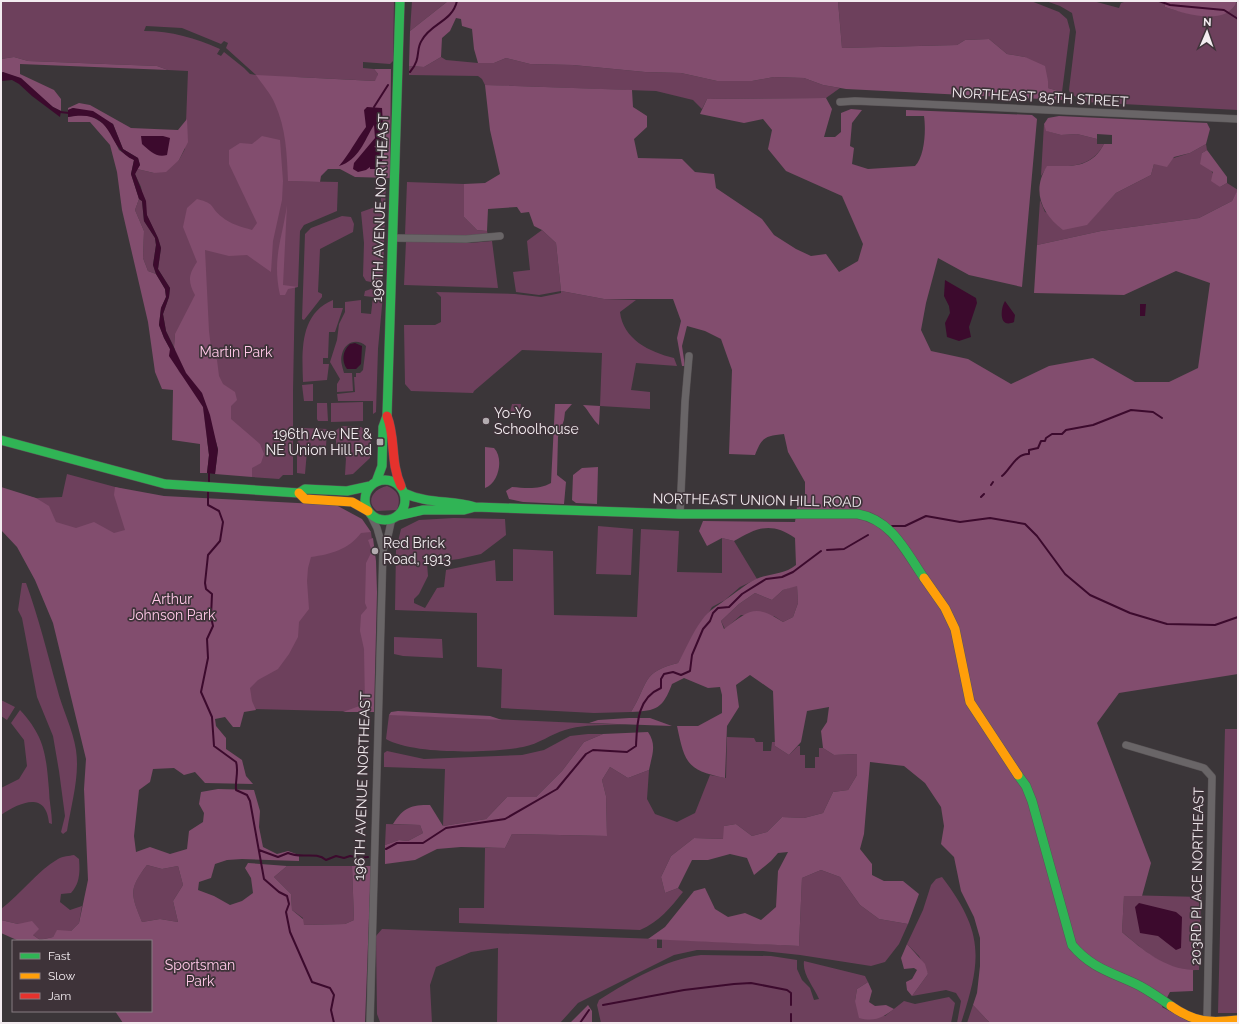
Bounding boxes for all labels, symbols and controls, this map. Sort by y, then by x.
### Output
north arrow [1187,12,1227,52]
text: N [1203,16,1212,29]
street label: NORTHEAST 85TH STREET [951,84,1129,110]
street label: 196TH AVENUE NORTHEAST [369,113,391,303]
park label: Martin Park [200,344,273,360]
place label: Yo-Yo Schoolhouse [494,405,579,437]
marker: Yo-Yo Schoolhouse [481,416,491,426]
place label: 196th Ave NE & NE Union Hill Rd [266,426,373,458]
marker: 196th Ave NE & NE Union Hill Rd [375,437,385,447]
street label: NORTHEAST UNION HILL ROAD [652,490,862,510]
place label: Red Brick Road, 1913 [383,535,451,567]
marker: Red Brick Road, 1913 [370,546,380,556]
park label: Arthur Johnson Park [129,591,216,623]
street label: 196TH AVENUE NORTHEAST [351,691,373,881]
street label: 203RD PLACE NORTHEAST [1187,787,1207,965]
legend [12,940,152,1012]
text: Fast [48,949,71,963]
park label: Sportsman Park [165,957,235,989]
text: Slow [48,969,75,983]
text: Jam [48,989,71,1003]

